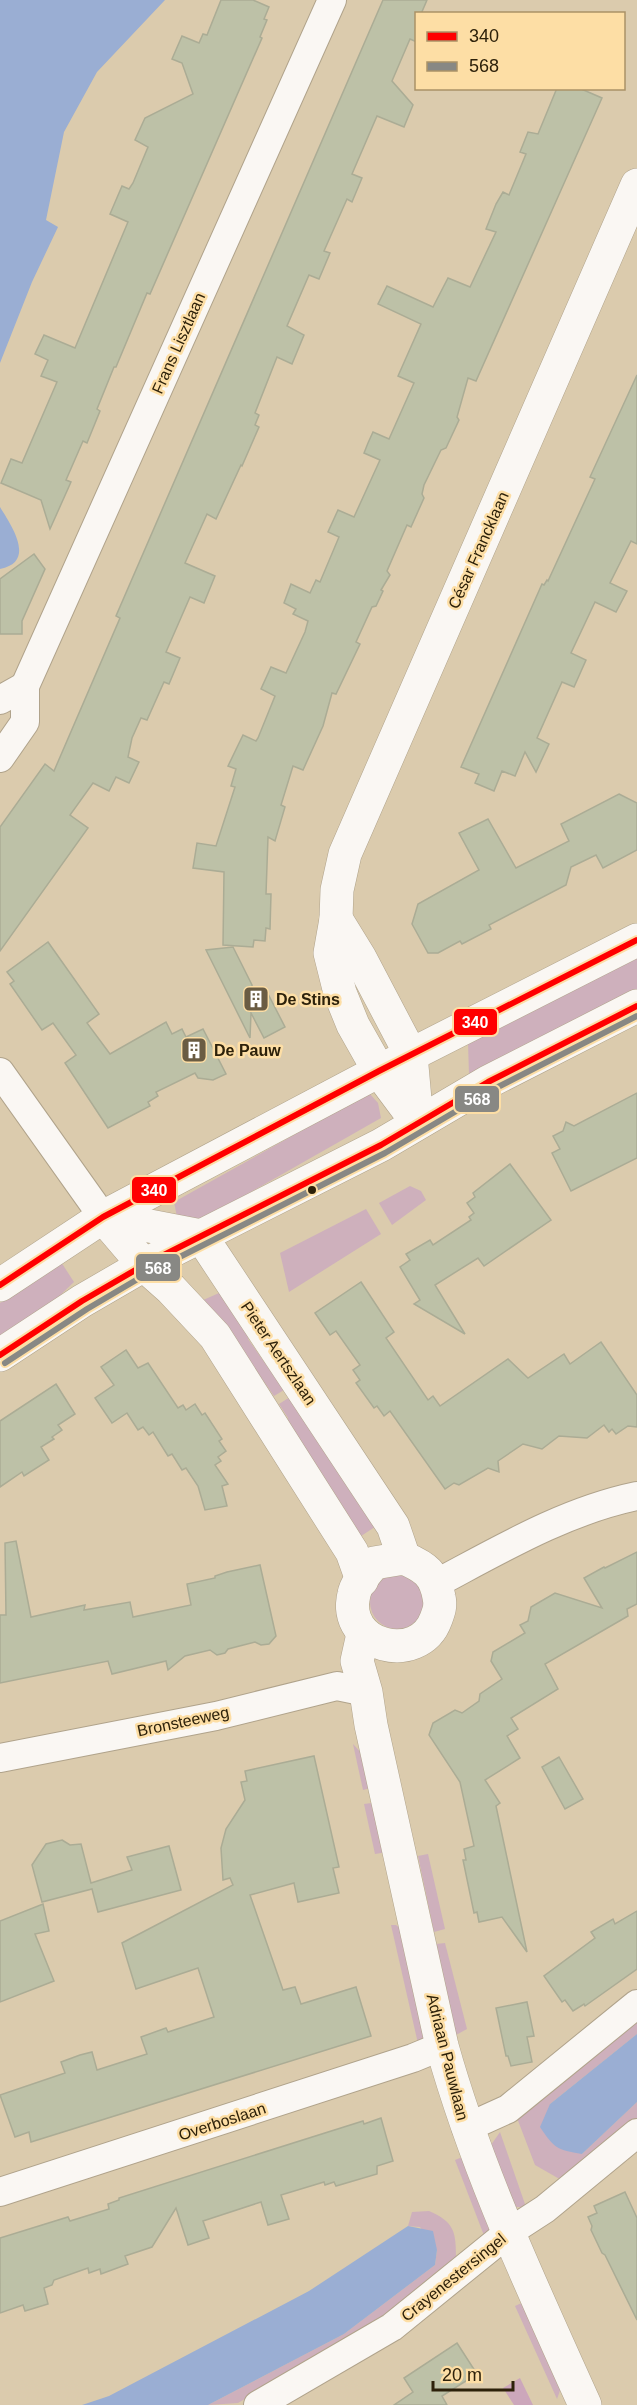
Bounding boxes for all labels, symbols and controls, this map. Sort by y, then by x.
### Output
legend [415,12,625,90]
text: 340 [469,26,499,46]
text: 568 [469,56,499,76]
street label: Frans Lisztlaan [149,290,208,396]
street label: César Francklaan [445,489,512,611]
building icon: De Stins [241,984,271,1014]
place label: De Stins [276,991,340,1008]
line badge: 340 [453,1008,498,1036]
text: 340 [462,1014,488,1031]
building icon: De Pauw [179,1035,209,1065]
place label: De Pauw [214,1042,281,1059]
line badge: 568 [454,1085,500,1113]
text: 568 [464,1091,490,1108]
line badge: 340 [131,1176,177,1204]
text: 340 [141,1182,167,1199]
unlabelled marker [306,1184,318,1196]
line badge: 568 [135,1253,181,1282]
text: 568 [145,1260,171,1277]
street label: Pieter Aertszlaan [238,1298,319,1408]
street label: Bronsteeweg [136,1703,231,1740]
street label: Adriaan Pauwlaan [424,1992,471,2122]
street label: Overboslaan [176,2099,268,2144]
street label: Crayenestersingel [398,2230,509,2325]
scale bar [433,2354,512,2392]
text: 20 m [442,2365,482,2385]

